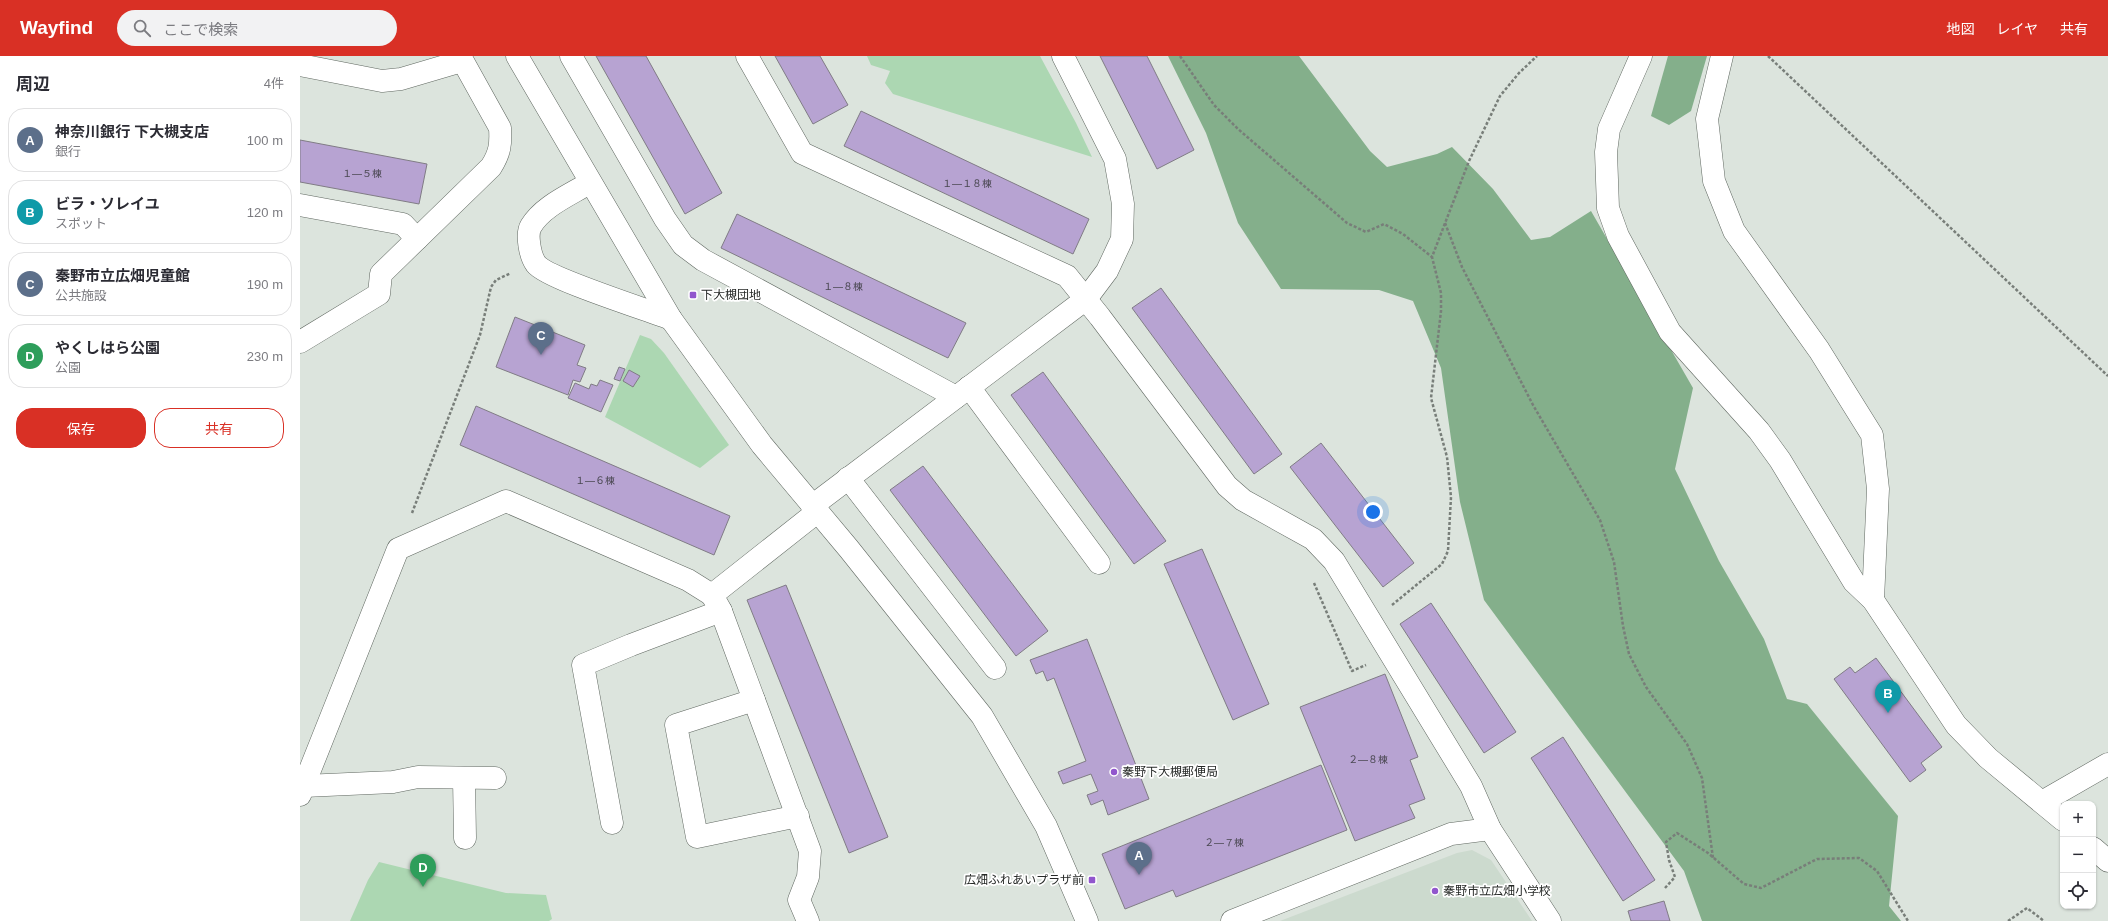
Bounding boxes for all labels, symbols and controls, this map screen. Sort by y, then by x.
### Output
search box [117,10,397,46]
text: Wayfind [20,17,93,38]
icon: search [131,17,153,39]
text: ここで検索 [163,21,238,38]
text: 地図 [1946,21,1974,37]
text: レイヤ [1996,21,2038,37]
text: 共有 [2060,21,2088,37]
text: 周辺 [16,75,50,94]
text: 4件 [264,76,284,91]
text: 神奈川銀行 下大槻支店 [55,123,209,140]
text: A [25,133,35,148]
text: 100 m [247,133,283,148]
text: 銀行 [55,144,81,159]
house number: １―５棟 [342,168,382,179]
house number: １―１８棟 [942,178,992,189]
text: ビラ・ソレイユ [55,195,160,212]
text: B [25,205,35,220]
text: 120 m [247,205,283,220]
text: スポット [55,216,107,231]
text: 秦野市立広畑児童館 [55,267,190,284]
text: C [25,277,35,292]
text: 190 m [247,277,283,292]
house number: １―８棟 [823,281,863,292]
text: 公共施設 [55,288,107,303]
place label: 下大槻団地 [701,288,761,302]
marker: 下大槻団地 [688,290,698,300]
pin: C [528,322,554,355]
text: やくしはら公園 [55,339,160,356]
text: D [25,349,35,364]
text: 230 m [247,349,283,364]
text: 公園 [55,360,81,375]
button: 保存 [16,408,146,448]
button: 共有 [154,408,284,448]
house number: １―６棟 [575,475,615,486]
your location [1363,502,1383,522]
pin: B [1875,680,1901,713]
house number: ２―８棟 [1348,754,1388,765]
place label: 秦野下大槻郵便局 [1122,765,1218,779]
marker: 秦野下大槻郵便局 [1109,767,1119,777]
map controls [2060,801,2096,909]
button: + [2060,801,2096,837]
house number: ２―７棟 [1204,837,1244,848]
button: − [2060,837,2096,873]
pin: A [1126,842,1152,875]
pin: D [410,854,436,887]
place label: 広畑ふれあいプラザ前 [964,873,1084,887]
button: locate [2060,873,2096,909]
marker: 広畑ふれあいプラザ前 [1087,875,1097,885]
place label: 秦野市立広畑小学校 [1443,884,1551,898]
marker: 秦野市立広畑小学校 [1430,886,1440,896]

